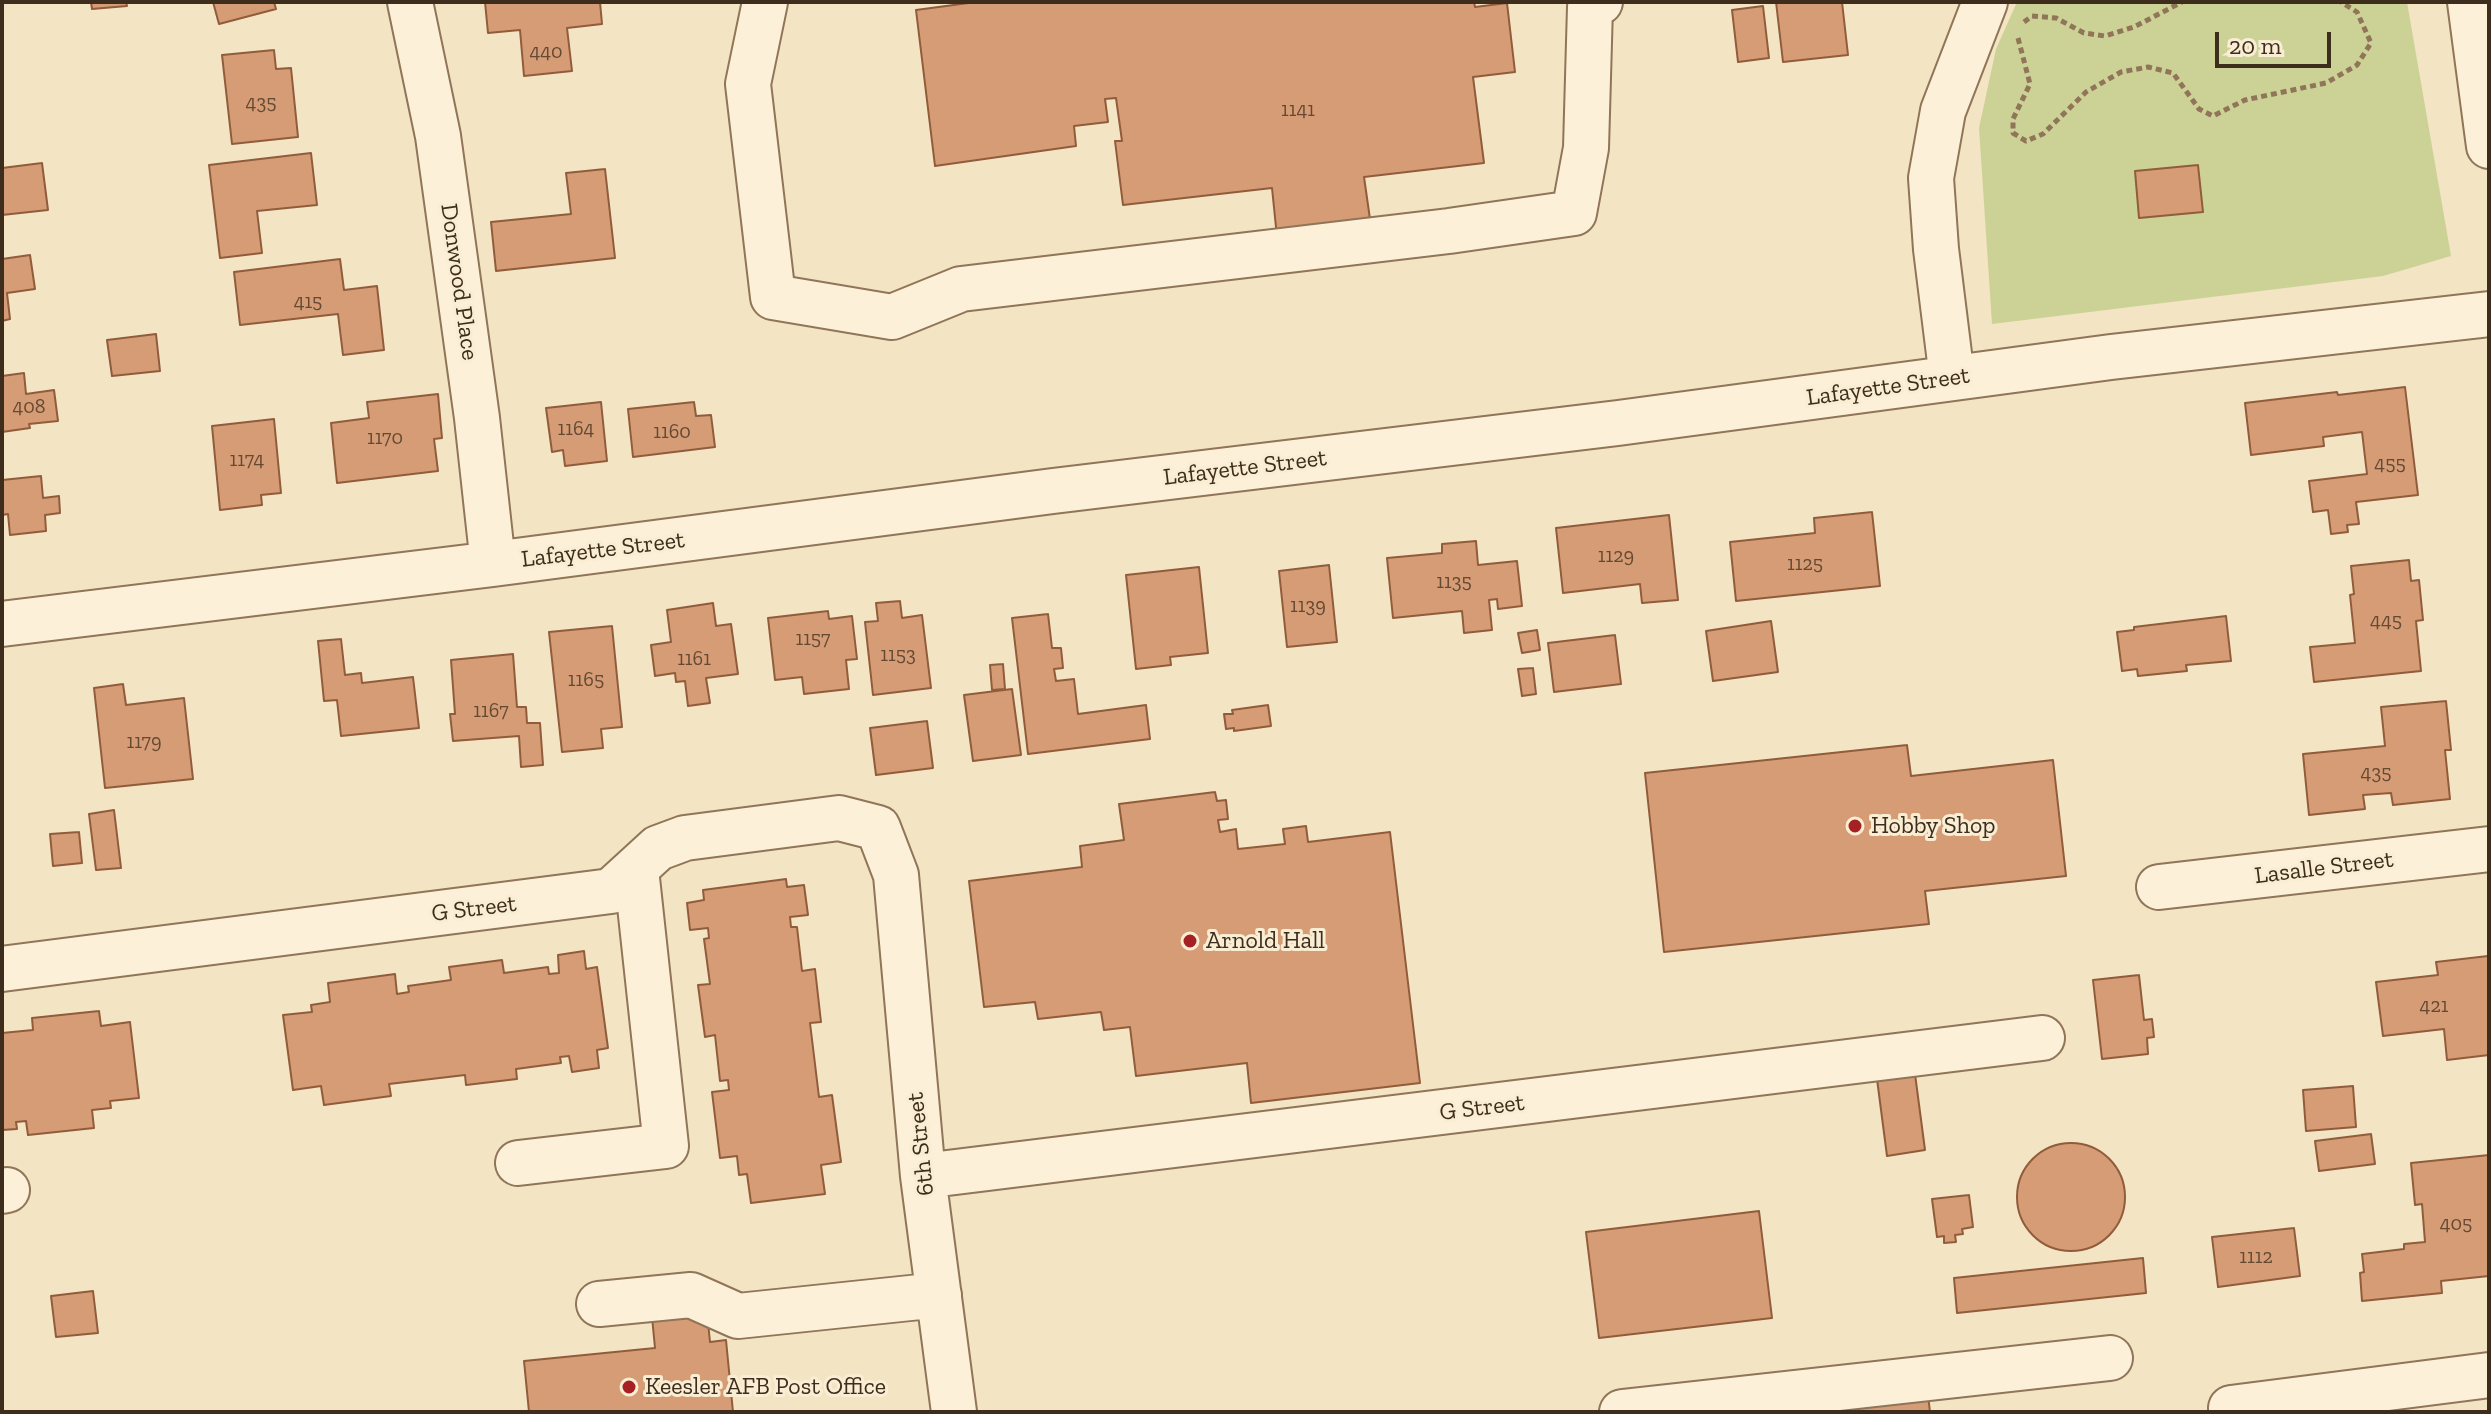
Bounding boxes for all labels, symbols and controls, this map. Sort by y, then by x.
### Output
scale bar [2219,16,2335,66]
text: 20 m [2229,31,2281,60]
house number: 440 [529,40,563,64]
house number: 435 [246,91,276,115]
house number: 1141 [1281,98,1315,122]
street label: Donwood Place [434,202,484,362]
house number: 415 [294,290,322,314]
street label: Lafayette Street [1805,361,1971,413]
house number: 408 [12,395,46,419]
house number: 1164 [558,417,594,441]
house number: 1160 [653,420,691,444]
house number: 1170 [367,426,403,450]
street label: Lafayette Street [1162,444,1328,492]
house number: 1174 [230,448,264,472]
house number: 455 [2374,452,2406,476]
street label: Lafayette Street [520,526,686,574]
house number: 1129 [1598,544,1634,568]
house number: 1125 [1787,552,1823,576]
house number: 1135 [1436,570,1472,594]
house number: 1139 [1290,594,1326,618]
house number: 445 [2370,609,2402,633]
house number: 1157 [795,627,831,651]
house number: 1153 [880,643,916,667]
house number: 1161 [677,647,711,671]
house number: 1165 [568,668,604,692]
house number: 1167 [473,699,509,723]
house number: 1179 [126,730,162,754]
house number: 435 [2361,761,2391,785]
place label: Hobby Shop [1871,812,1996,840]
marker: Hobby Shop [1846,817,1864,835]
street label: Lasalle Street [2253,845,2395,891]
street label: G Street [430,890,518,928]
place label: Arnold Hall [1206,927,1325,955]
marker: Arnold Hall [1181,932,1199,950]
house number: 421 [2420,994,2448,1018]
street label: G Street [1438,1089,1526,1127]
street label: 6th Street [901,1091,941,1197]
house number: 405 [2440,1212,2472,1236]
house number: 1112 [2239,1245,2273,1269]
place label: Keesler AFB Post Office [645,1373,886,1401]
marker: Keesler AFB Post Office [620,1378,638,1396]

